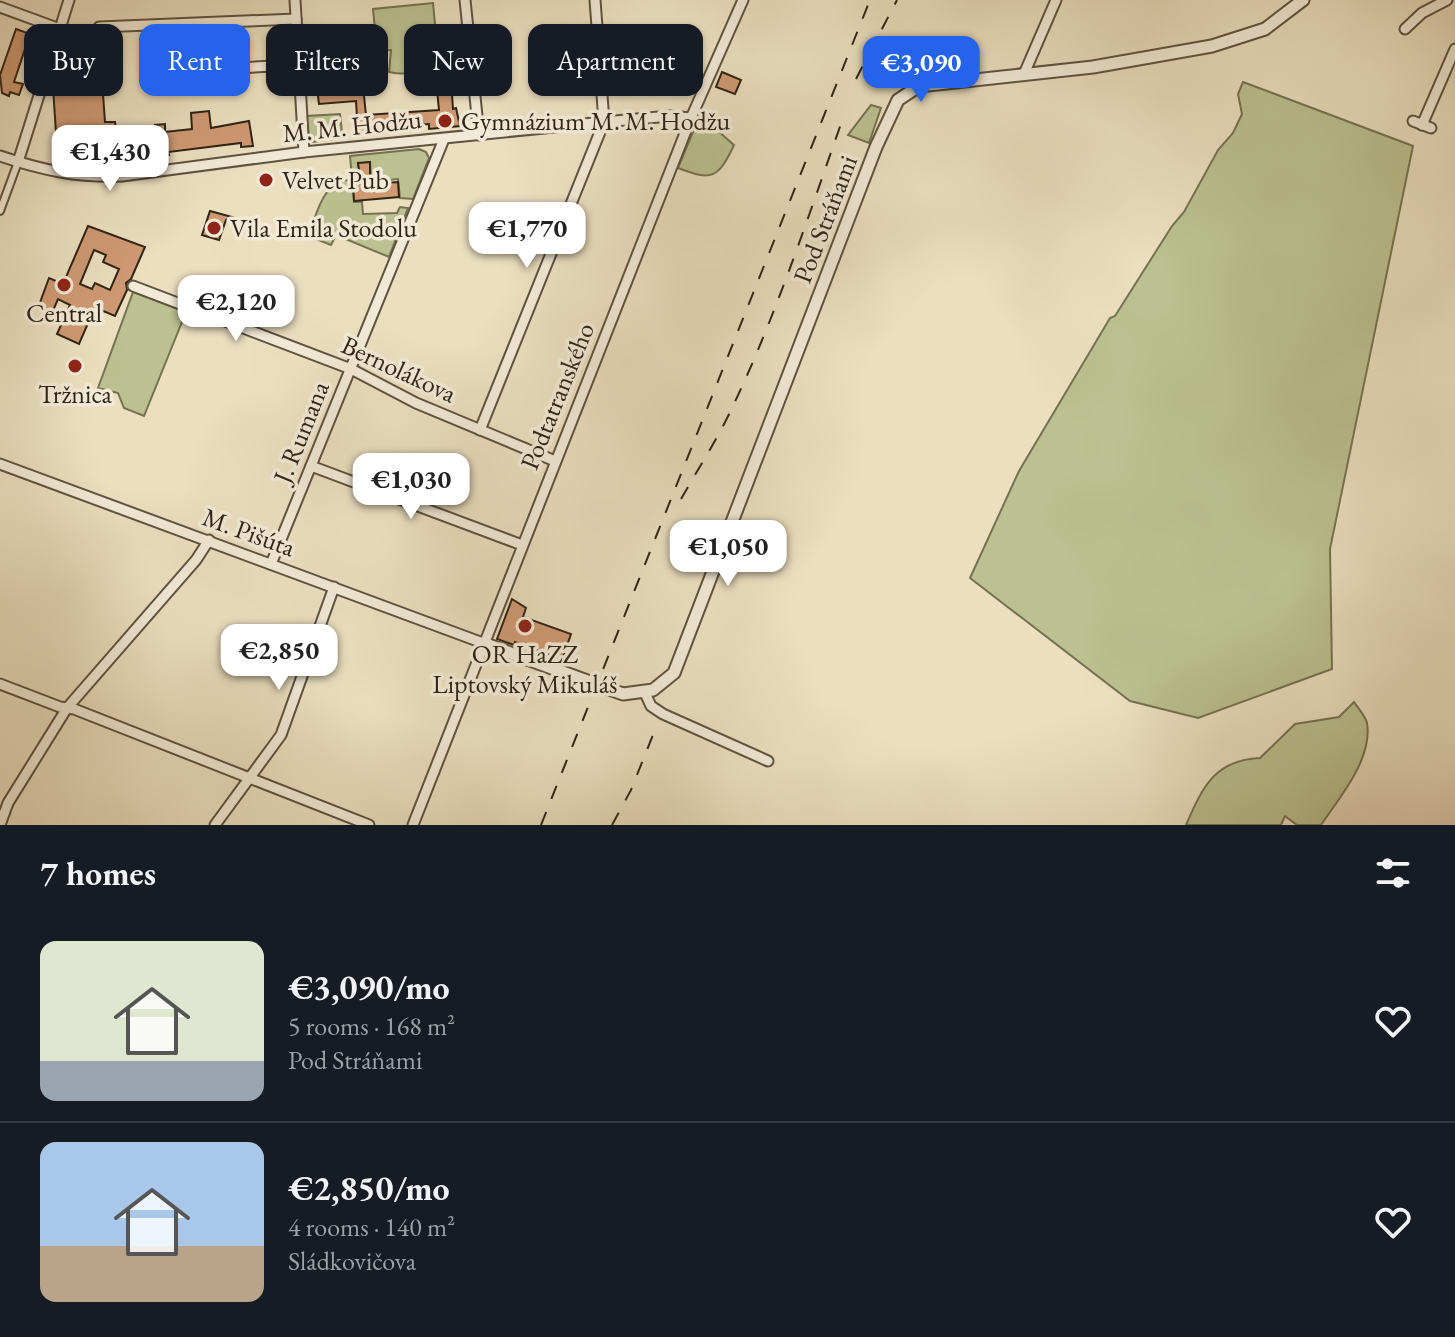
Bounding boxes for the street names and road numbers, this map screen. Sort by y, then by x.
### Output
street label: M. M. Hodžu [281,102,424,150]
street label: Pod Stráňami [785,150,865,288]
street label: Podtatranského [512,318,602,474]
street label: Bernolákova [336,328,462,411]
street label: J. Rumana [264,375,337,490]
street label: M. Pišúta [198,500,300,565]

